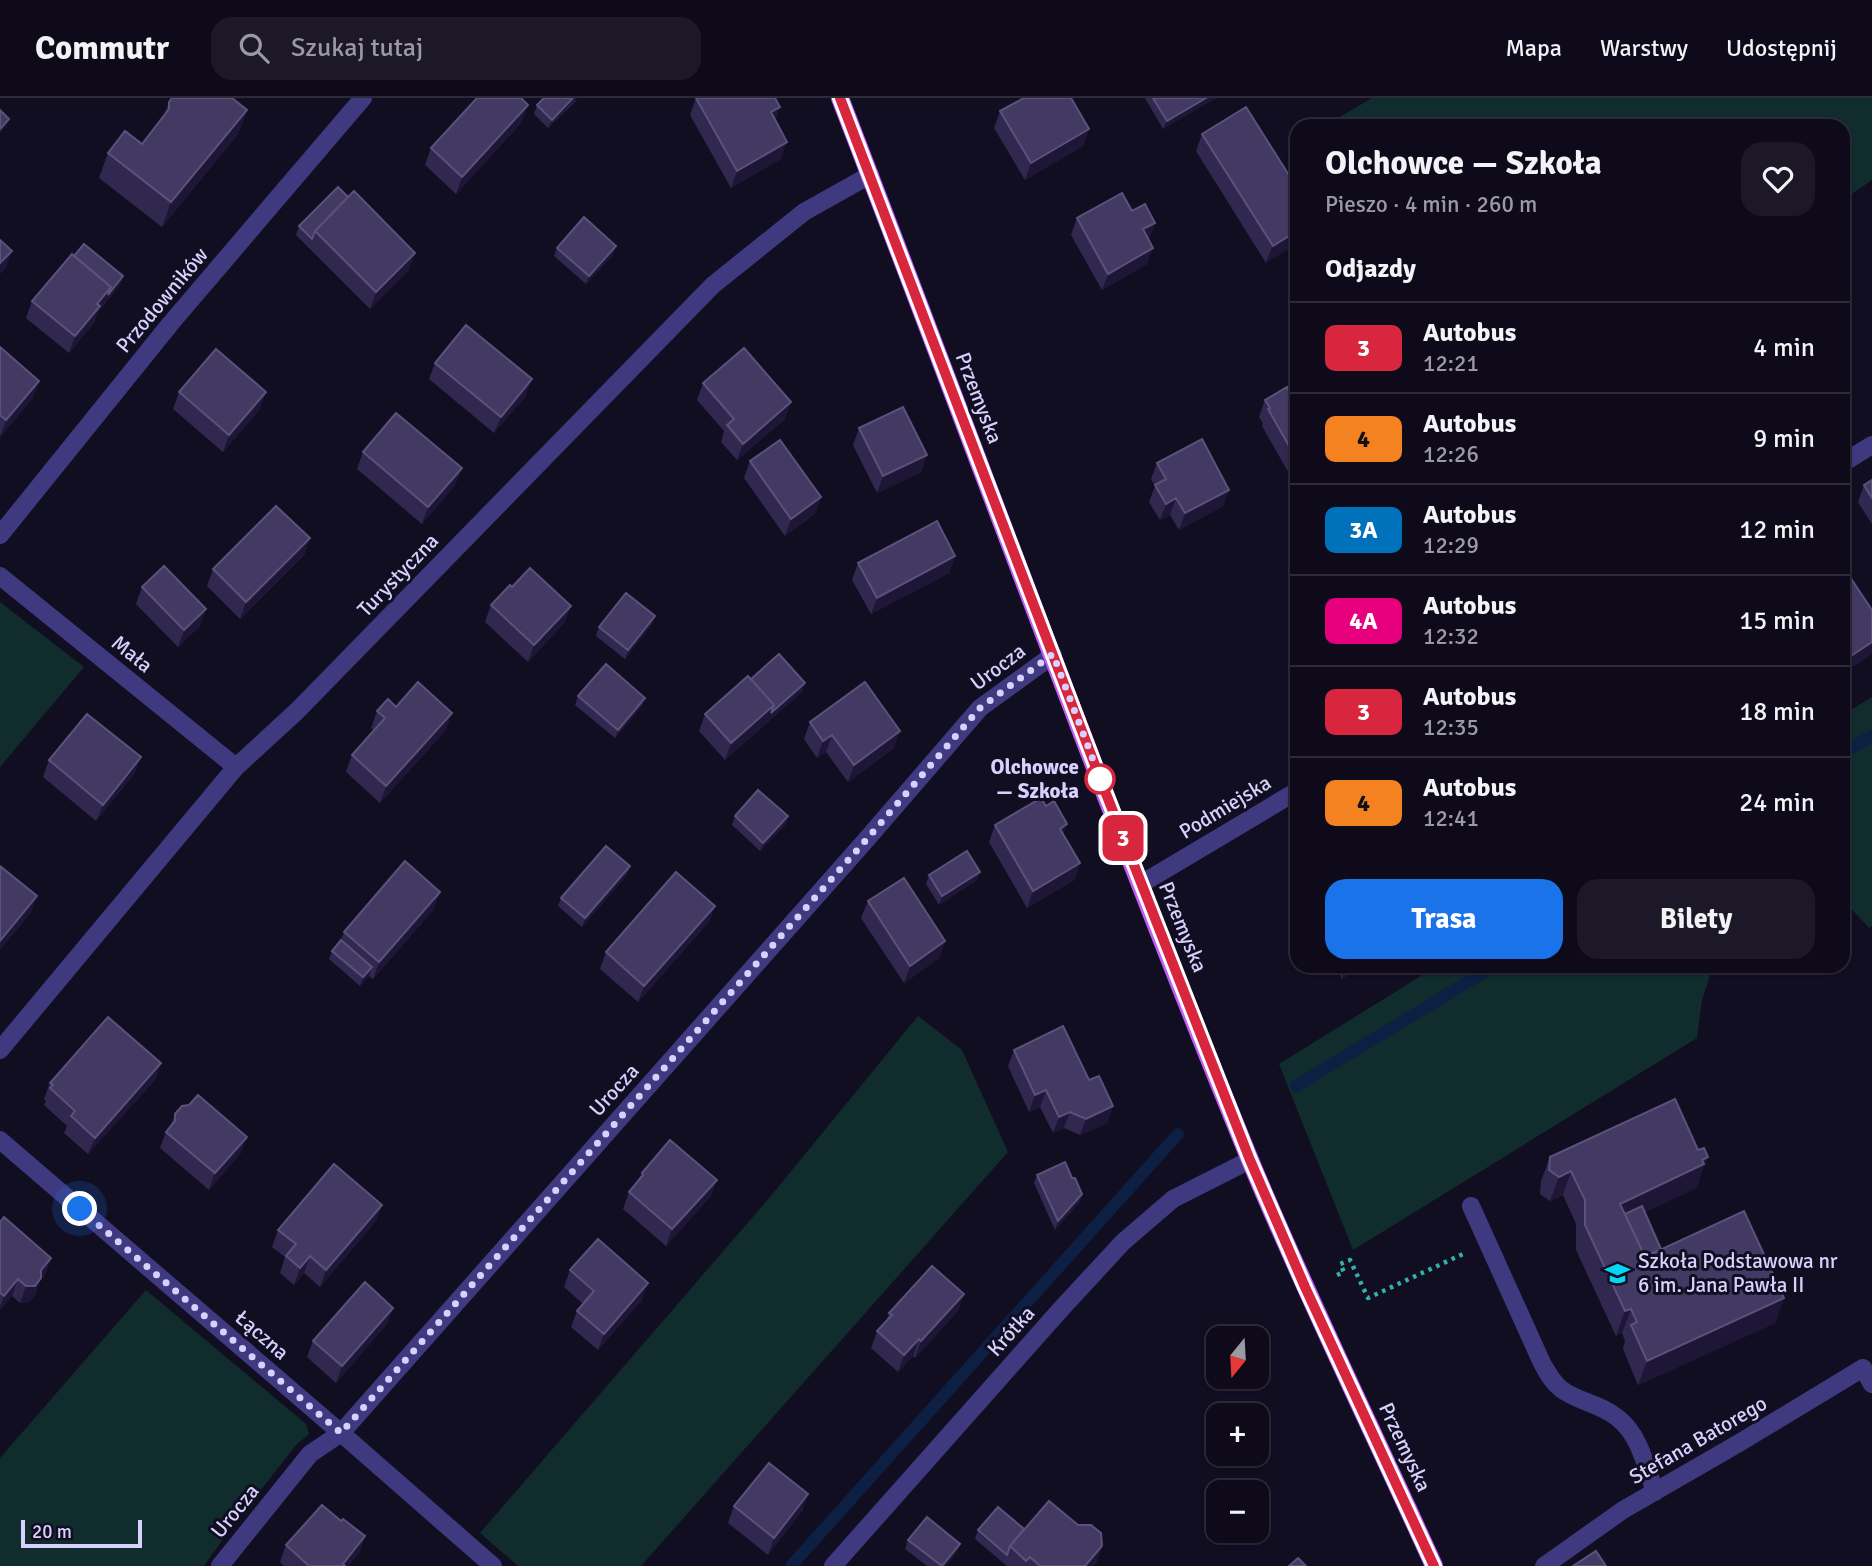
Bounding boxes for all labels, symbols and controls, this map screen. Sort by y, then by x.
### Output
search box [211,17,701,80]
text: Commutr [35,28,169,69]
icon: search [235,29,273,67]
text: Szukaj tutaj [291,32,423,64]
text: Mapa [1505,33,1562,63]
text: Warstwy [1600,33,1688,63]
text: Udostępnij [1726,33,1837,63]
button: heart [1741,142,1815,216]
text: Olchowce — Szkoła [1325,143,1602,184]
text: Pieszo · 4 min · 260 m [1325,190,1537,219]
street label: Przodowników [110,242,214,358]
text: Odjazdy [1325,253,1416,285]
text: Autobus [1423,317,1516,349]
text: 4 min [1753,332,1815,364]
text: 3 [1357,333,1370,363]
street label: Przemyska [950,349,1008,447]
text: 12:21 [1423,349,1479,378]
text: Autobus [1423,408,1516,440]
text: 9 min [1753,423,1815,455]
text: 4 [1357,424,1370,454]
text: 12:26 [1423,440,1479,469]
text: Autobus [1423,499,1516,531]
text: 12 min [1739,514,1815,546]
text: 3A [1349,515,1378,545]
street label: Turystyczna [352,528,444,622]
text: 12:29 [1423,531,1479,560]
text: Autobus [1423,590,1516,622]
text: 15 min [1739,605,1815,637]
text: 4A [1349,606,1378,636]
text: 12:32 [1423,622,1479,651]
street label: Mała [106,630,158,678]
street label: Urocza [965,638,1031,696]
text: Autobus [1423,681,1516,713]
text: 18 min [1739,696,1815,728]
text: 3 [1357,697,1370,727]
text: 12:35 [1423,713,1479,742]
place label: Olchowce — Szkoła [990,754,1079,804]
marker: Olchowce — Szkoła [1085,764,1115,794]
street label: Podmiejska [1174,769,1276,845]
text: Autobus [1423,772,1516,804]
text: 24 min [1739,787,1815,819]
text: 4 [1357,788,1370,818]
text: 12:41 [1423,804,1479,833]
line badge: 3 [1100,815,1146,861]
text: 3 [1117,823,1129,853]
street label: Przemyska [1153,878,1213,976]
button: Trasa [1325,879,1563,959]
button: Bilety [1577,879,1815,959]
street label: Urocza [584,1058,644,1122]
your location [62,1191,97,1226]
place label: Szkoła Podstawowa nr 6 im. Jana Pawła II [1638,1248,1838,1298]
school or university icon: Szkoła Podstawowa nr 6 im. Jana Pawła II [1604,1259,1632,1287]
street label: Krótka [982,1300,1040,1362]
street label: Łączna [230,1305,294,1365]
north arrow [1206,1326,1269,1390]
map controls [1206,1326,1269,1543]
street label: Stefana Batorego [1624,1390,1772,1490]
street label: Przemyska [1373,1398,1437,1496]
button: + [1206,1403,1269,1466]
street label: Urocza [205,1479,265,1543]
button: − [1206,1480,1269,1543]
scale bar [21,1517,142,1549]
text: 20 m [32,1520,72,1544]

